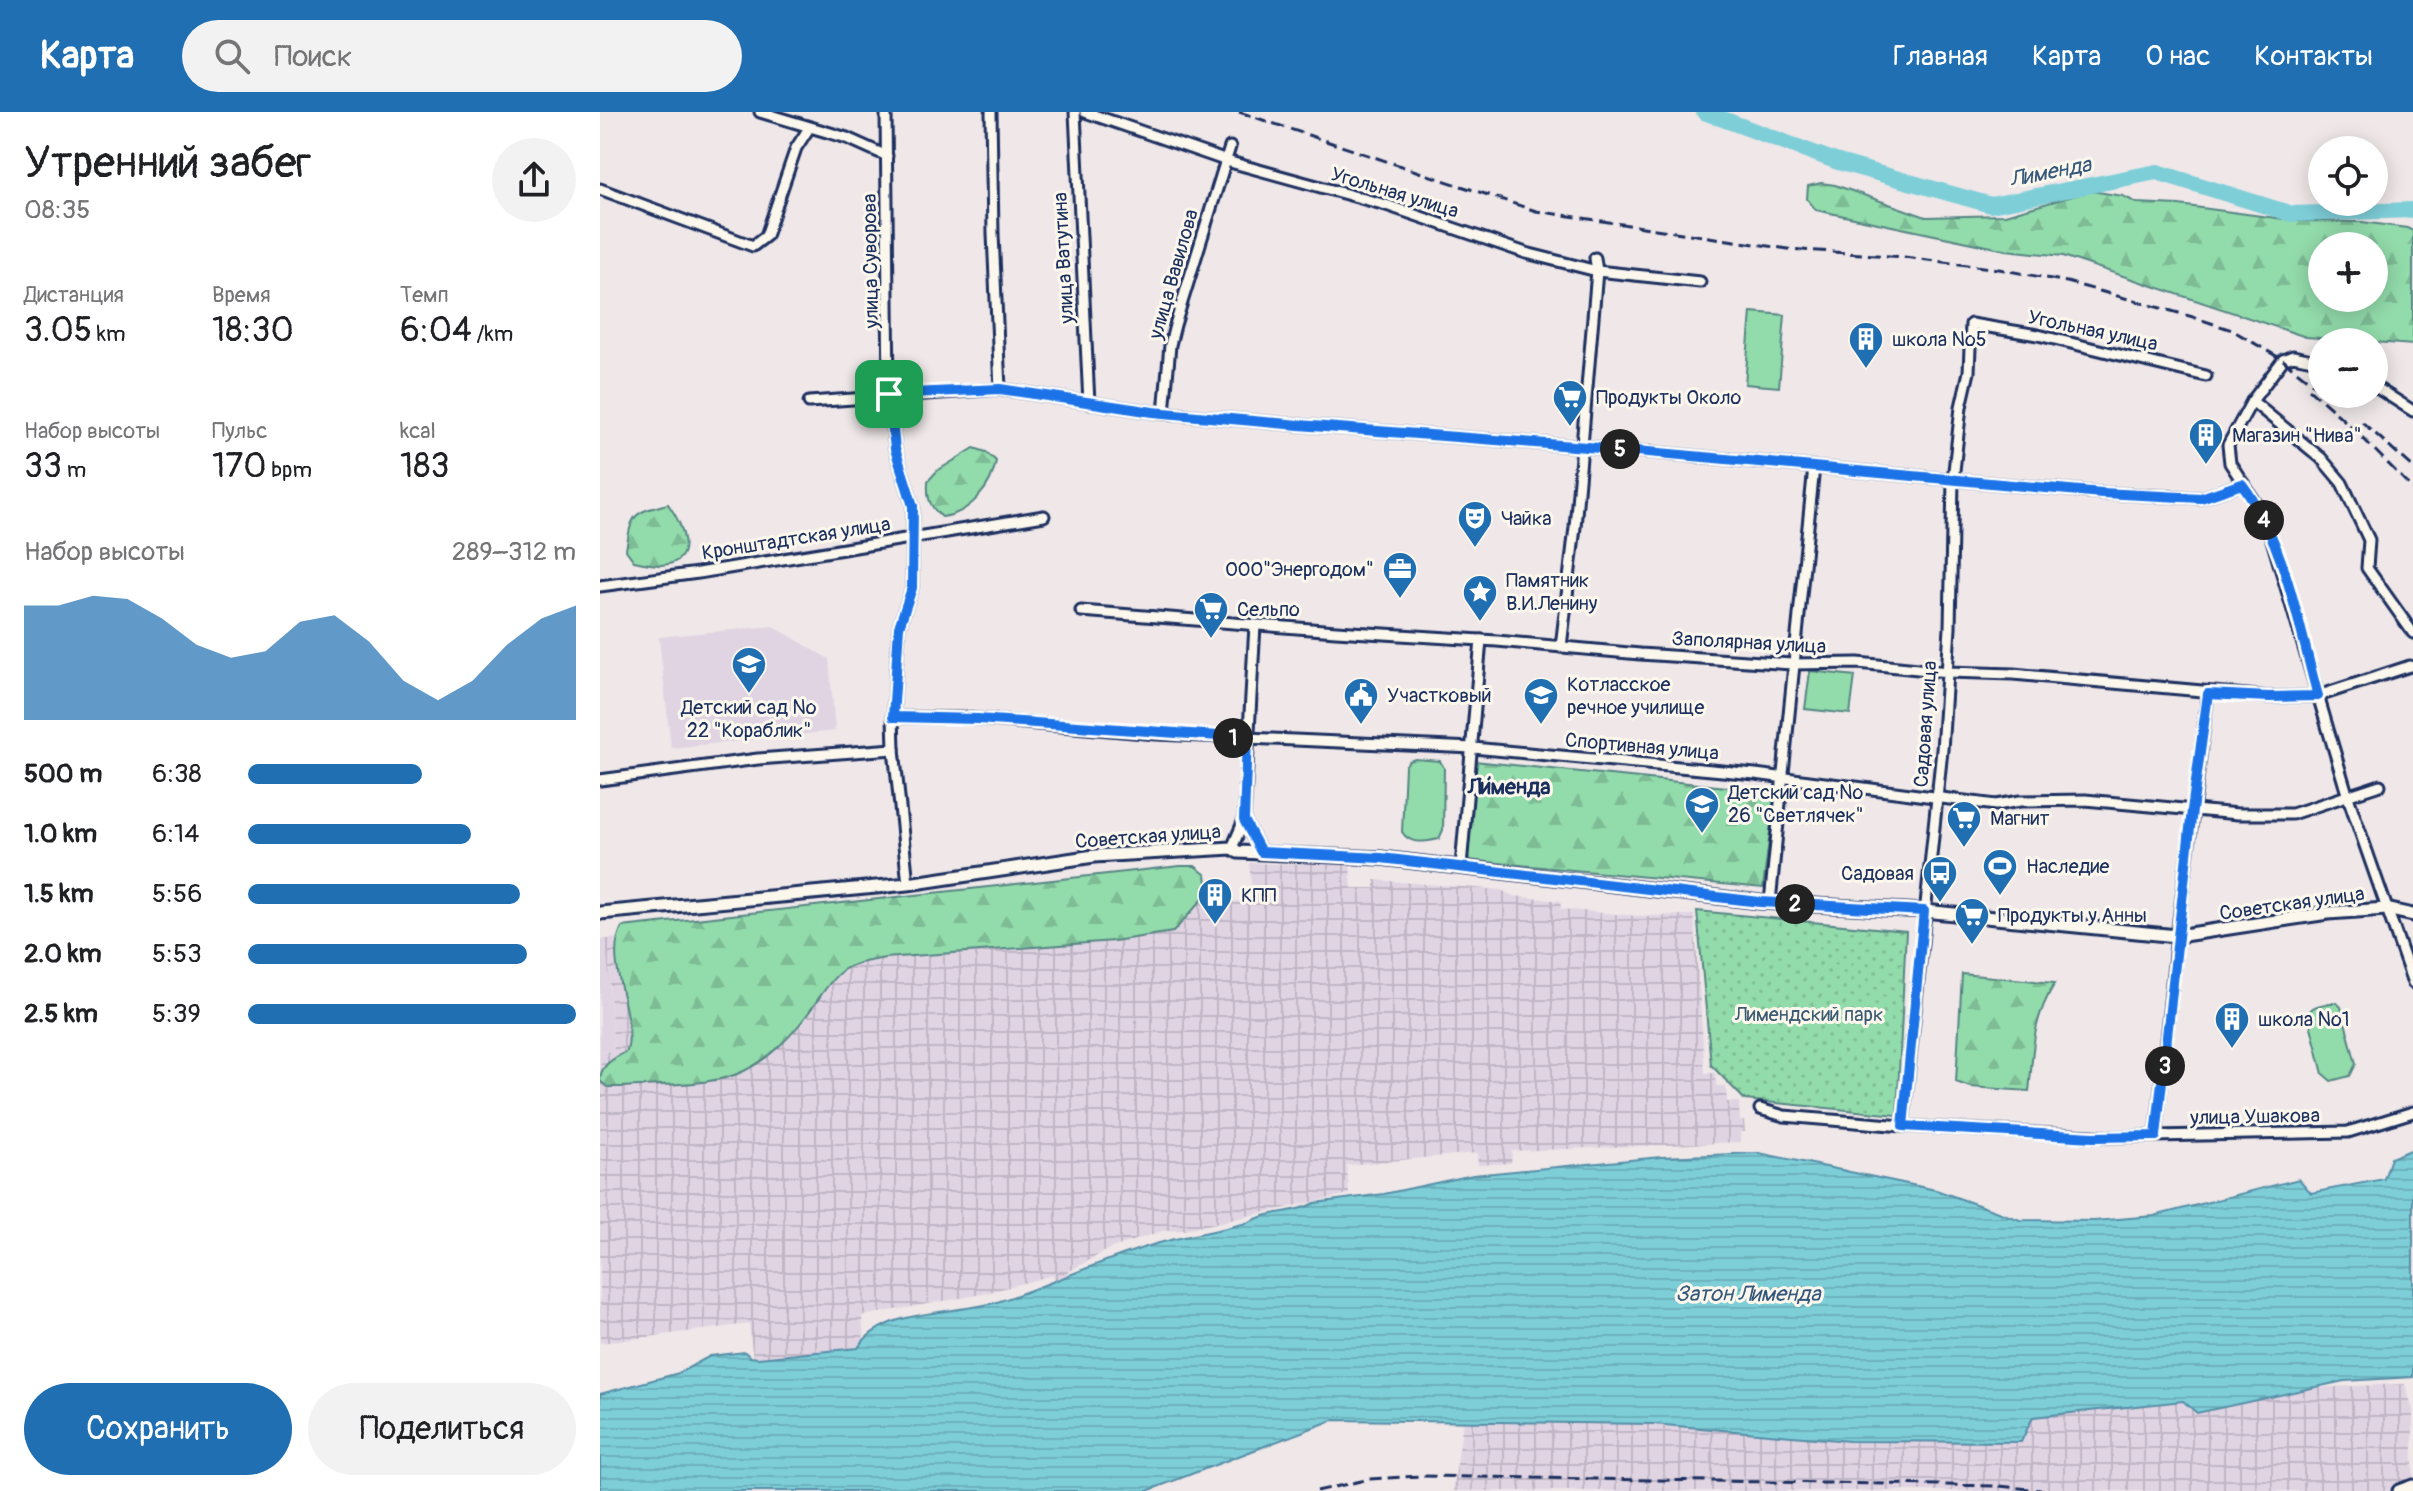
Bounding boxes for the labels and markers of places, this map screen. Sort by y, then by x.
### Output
building icon: школа №5 [1847,320,1885,370]
place label: школа №5 [1892,327,1986,352]
pin [855,360,923,428]
supermarket icon: Продукты Около [1551,378,1589,428]
place label: Продукты Около [1596,385,1742,410]
building icon: Магазин "Нива" [2187,416,2225,466]
place label: Магазин "Нива" [2232,423,2362,448]
pin: 5 [1600,429,1640,469]
theatre icon: Чайка [1456,499,1494,549]
pin: 4 [2244,500,2284,540]
place label: Чайка [1501,506,1552,531]
office icon: ООО"Энергодом" [1381,550,1419,600]
place label: ООО"Энергодом" [1225,557,1374,582]
place label: Памятник В.И.Ленину [1506,568,1598,616]
place icon: Памятник В.И.Ленину [1461,573,1499,623]
supermarket icon: Сельпо [1192,590,1230,640]
place label: Сельпо [1237,597,1300,622]
school or university icon: Детский сад № 22 "Кораблик" [730,645,768,695]
place label: Котласское речное училище [1567,672,1704,720]
public building icon: Участковый [1342,676,1380,726]
school or university icon: Котласское речное училище [1522,676,1560,726]
place label: Участковый [1387,683,1492,708]
place label: Детский сад № 22 "Кораблик" [680,695,817,743]
pin: 1 [1213,718,1253,758]
place label: Детский сад № 26 "Светлячек" [1727,780,1864,828]
school or university icon: Детский сад № 26 "Светлячек" [1683,785,1721,835]
supermarket icon: Магнит [1945,799,1983,849]
place label: Магнит [1990,806,2049,831]
sports icon: Наследие [1981,847,2019,897]
bus stop icon: Садовая [1921,854,1959,904]
place label: Наследие [2026,854,2109,879]
place label: Садовая [1841,861,1914,886]
building icon: КПП [1196,876,1234,926]
place label: КПП [1241,883,1277,908]
pin: 2 [1775,884,1815,924]
supermarket icon: Продукты у Анны [1953,896,1991,946]
place label: Продукты у Анны [1998,903,2147,928]
building icon: школа №1 [2213,1000,2251,1050]
place label: школа №1 [2258,1007,2349,1032]
pin: 3 [2145,1046,2185,1086]

